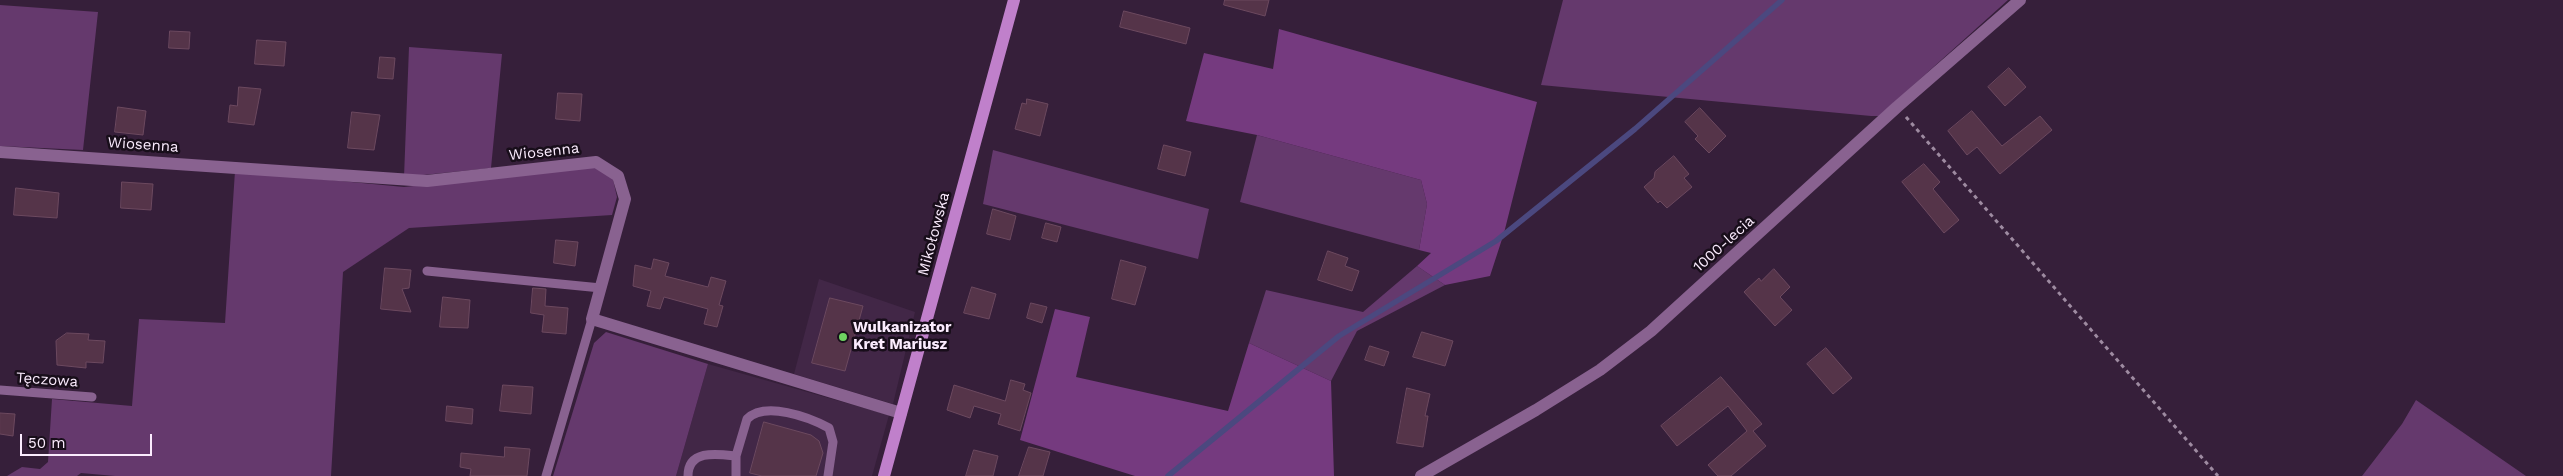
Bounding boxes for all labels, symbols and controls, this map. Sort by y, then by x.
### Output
street label: Wiosenna [107,134,179,156]
street label: Wiosenna [508,139,580,165]
street label: Mikołowska [914,190,954,278]
street label: 1000-lecia [1690,212,1758,276]
place label: Wulkanizator Kret Mariusz [853,319,951,354]
marker: Wulkanizator Kret Mariusz [837,331,849,343]
street label: Tęczowa [15,369,79,391]
scale bar [22,424,155,456]
text: 50 m [28,434,65,452]

